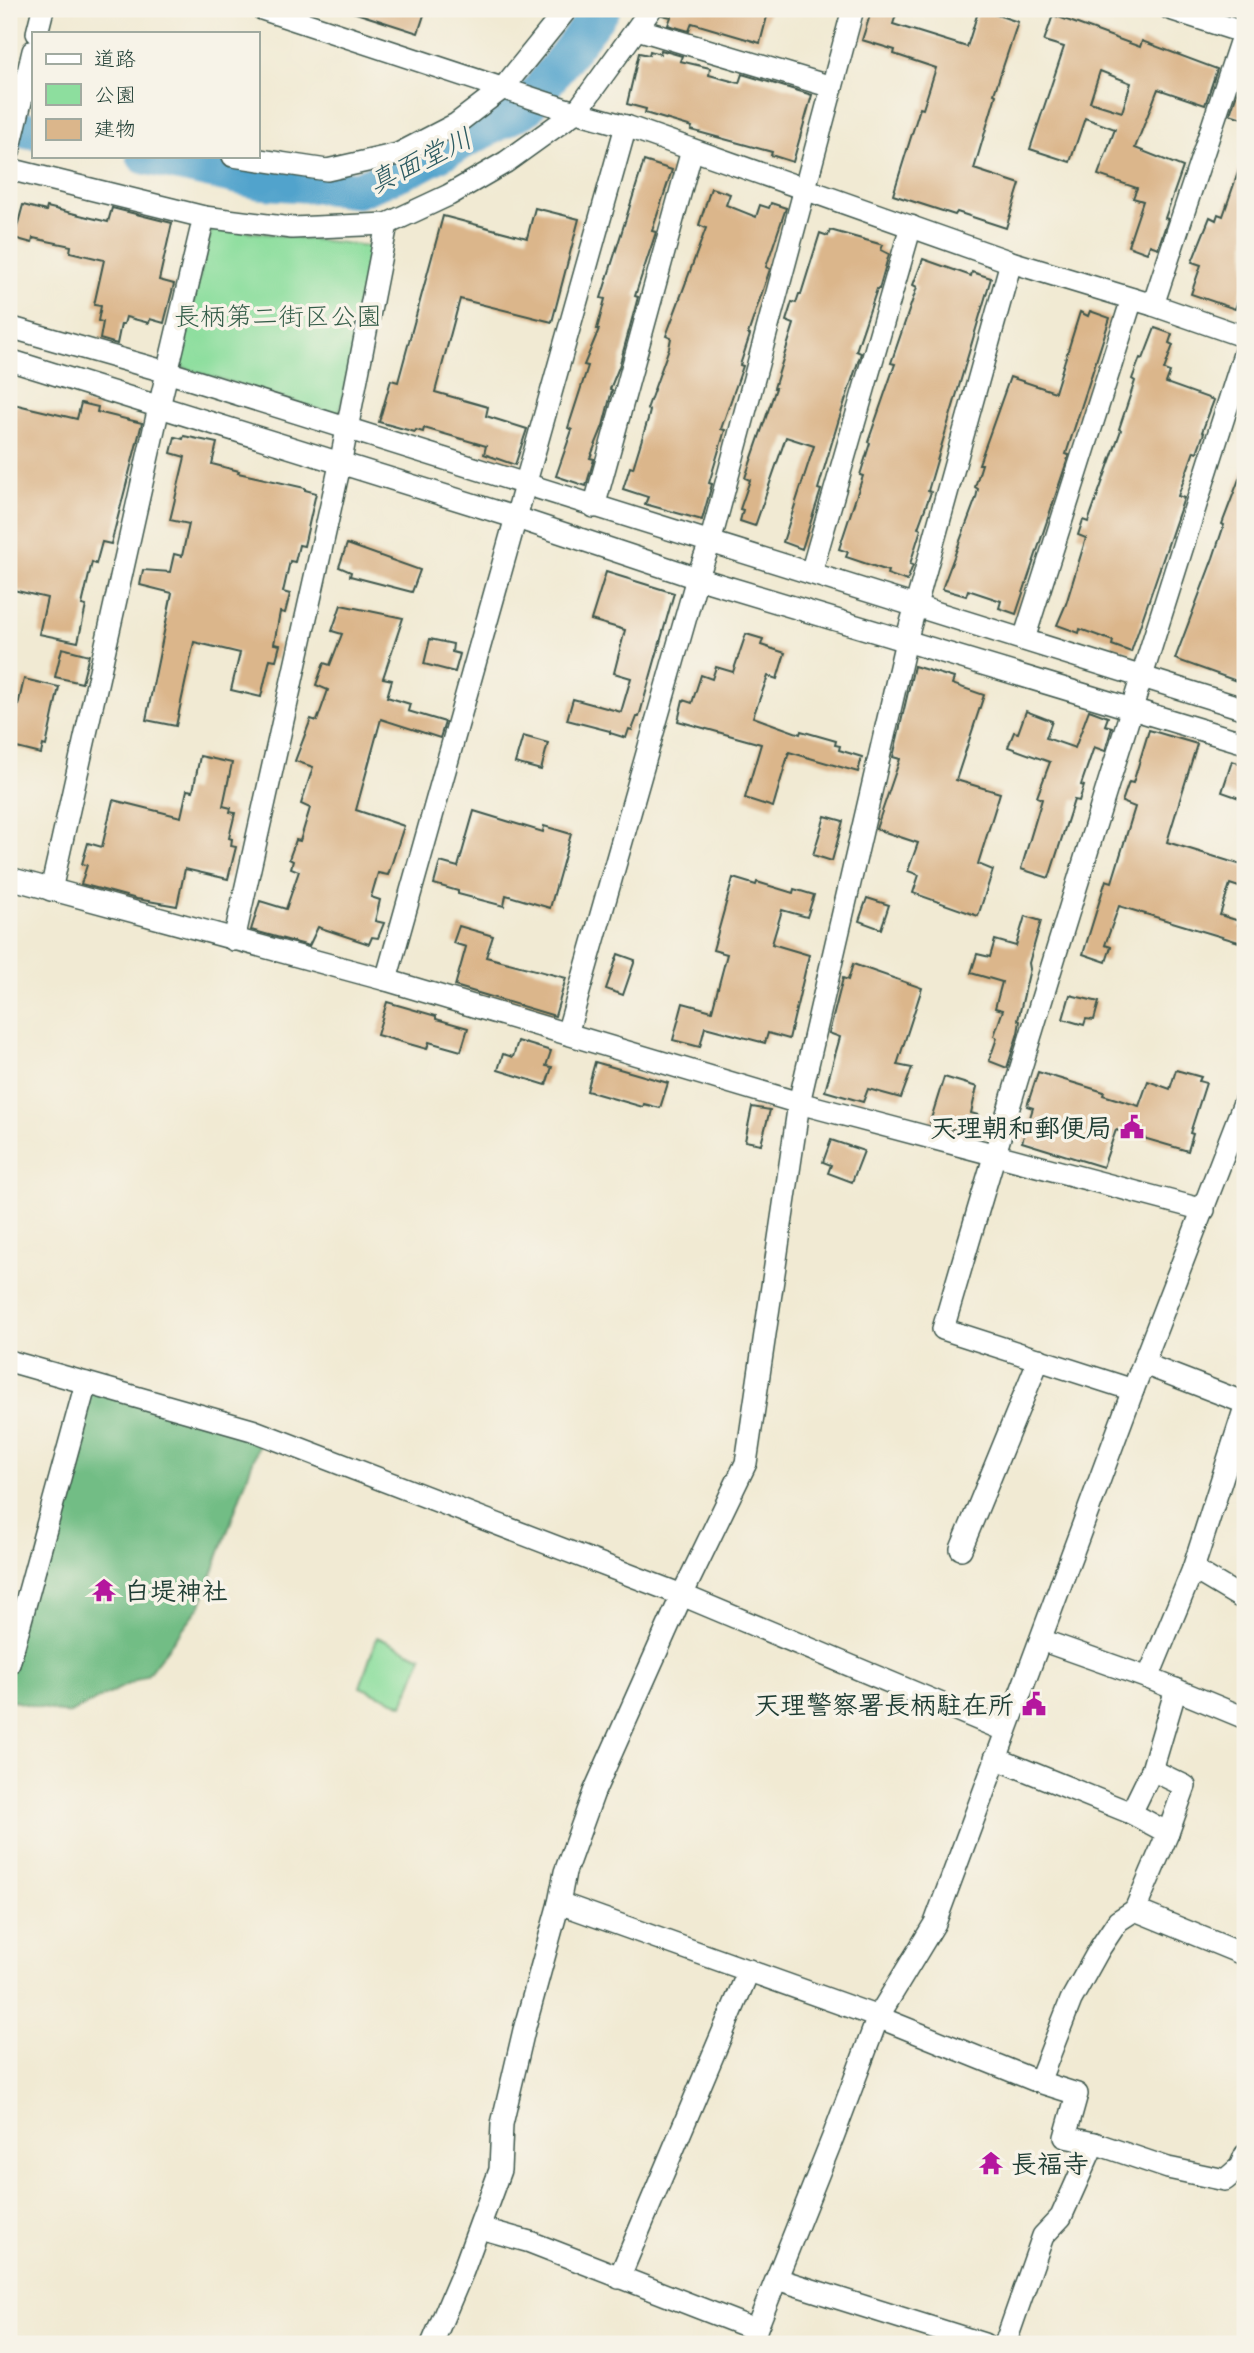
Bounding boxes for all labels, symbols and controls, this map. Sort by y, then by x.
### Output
legend [32,32,259,158]
text: 道路 [94,44,136,73]
text: 公園 [94,80,136,109]
text: 建物 [94,114,136,143]
water label: 真面堂川 [361,118,479,202]
park label: 長柄第二街区公園 [174,298,382,333]
place label: 天理朝和郵便局 [930,1110,1112,1145]
public building icon: 天理朝和郵便局 [1118,1113,1146,1141]
place label: 白堤神社 [124,1573,228,1608]
temple icon: 白堤神社 [90,1576,118,1604]
place label: 天理警察署長柄駐在所 [754,1687,1014,1722]
public building icon: 天理警察署長柄駐在所 [1020,1690,1048,1718]
place label: 長福寺 [1011,2146,1089,2181]
temple icon: 長福寺 [977,2149,1005,2177]

